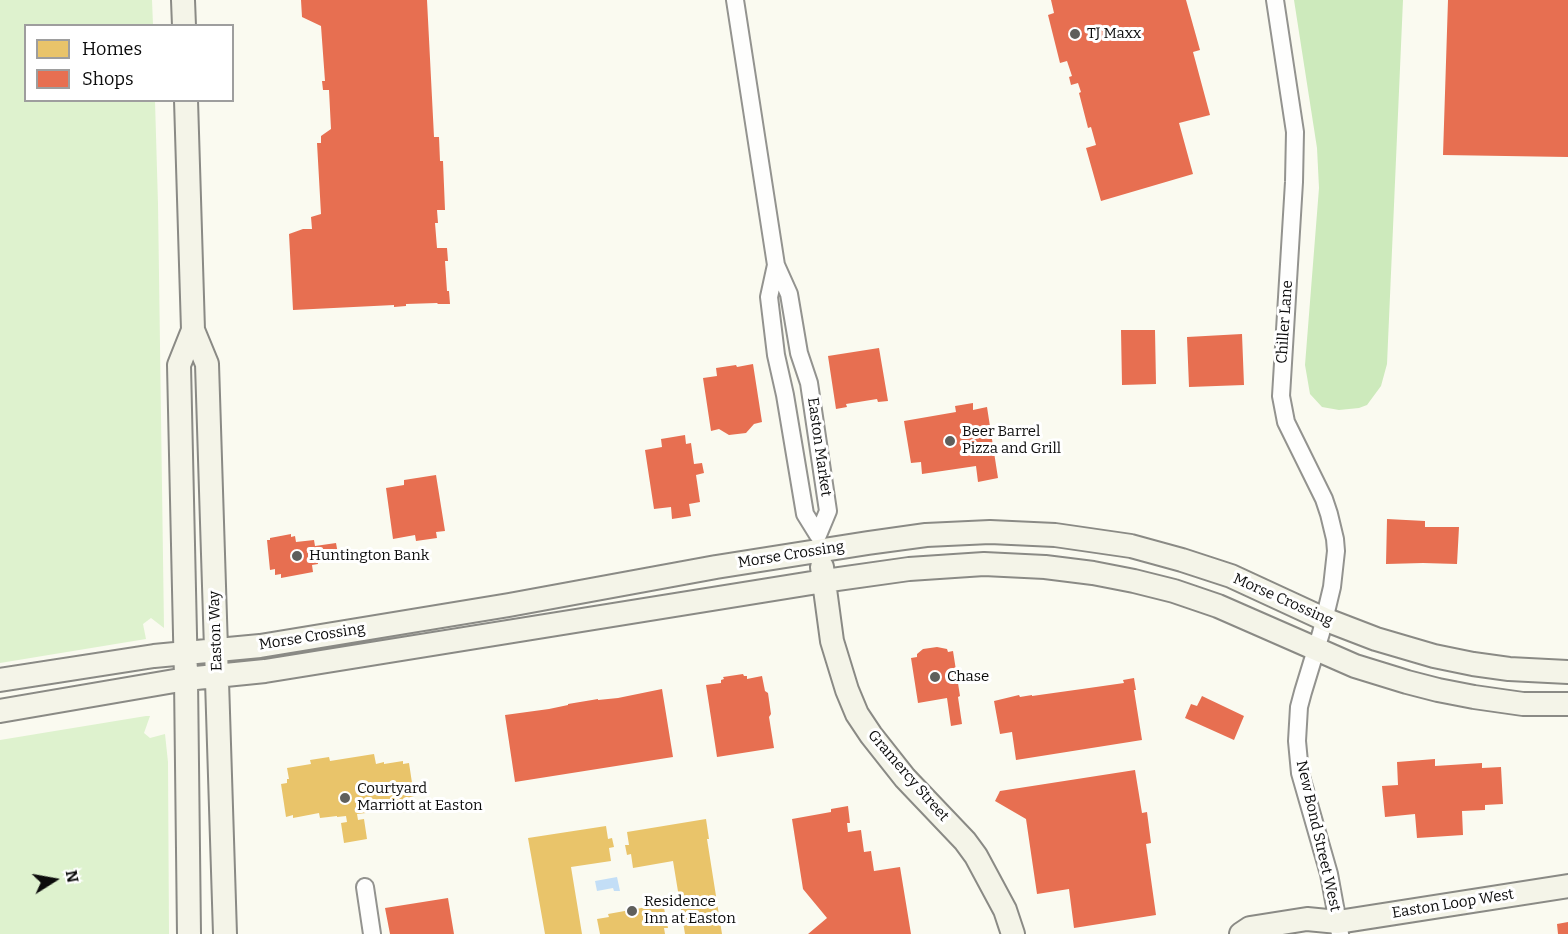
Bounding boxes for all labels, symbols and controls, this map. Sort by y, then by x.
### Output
legend [24,24,234,102]
place label: TJ Maxx [1087,25,1141,43]
marker: TJ Maxx [1068,27,1082,41]
text: Homes [82,38,142,60]
text: Shops [82,68,134,90]
street label: Chiller Lane [1273,280,1297,364]
street label: Easton Market [803,396,835,498]
place label: Beer Barrel Pizza and Grill [962,423,1061,458]
marker: Beer Barrel Pizza and Grill [943,434,957,448]
street label: Morse Crossing [737,538,845,572]
place label: Huntington Bank [309,547,429,565]
marker: Huntington Bank [290,549,304,563]
street label: Morse Crossing [1230,570,1336,630]
street label: Easton Way [206,590,226,672]
street label: Morse Crossing [258,620,366,654]
place label: Chase [947,668,989,686]
marker: Chase [928,670,942,684]
street label: Gramercy Street [863,727,953,825]
street label: New Bond Street West [1292,759,1344,913]
place label: Courtyard Marriott at Easton [357,780,483,815]
marker: Courtyard Marriott at Easton [338,791,352,805]
north arrow [24,850,84,910]
text: N [62,869,83,884]
street label: Easton Loop West [1391,885,1515,923]
place label: Residence Inn at Easton [644,893,736,928]
marker: Residence Inn at Easton [625,904,639,918]

